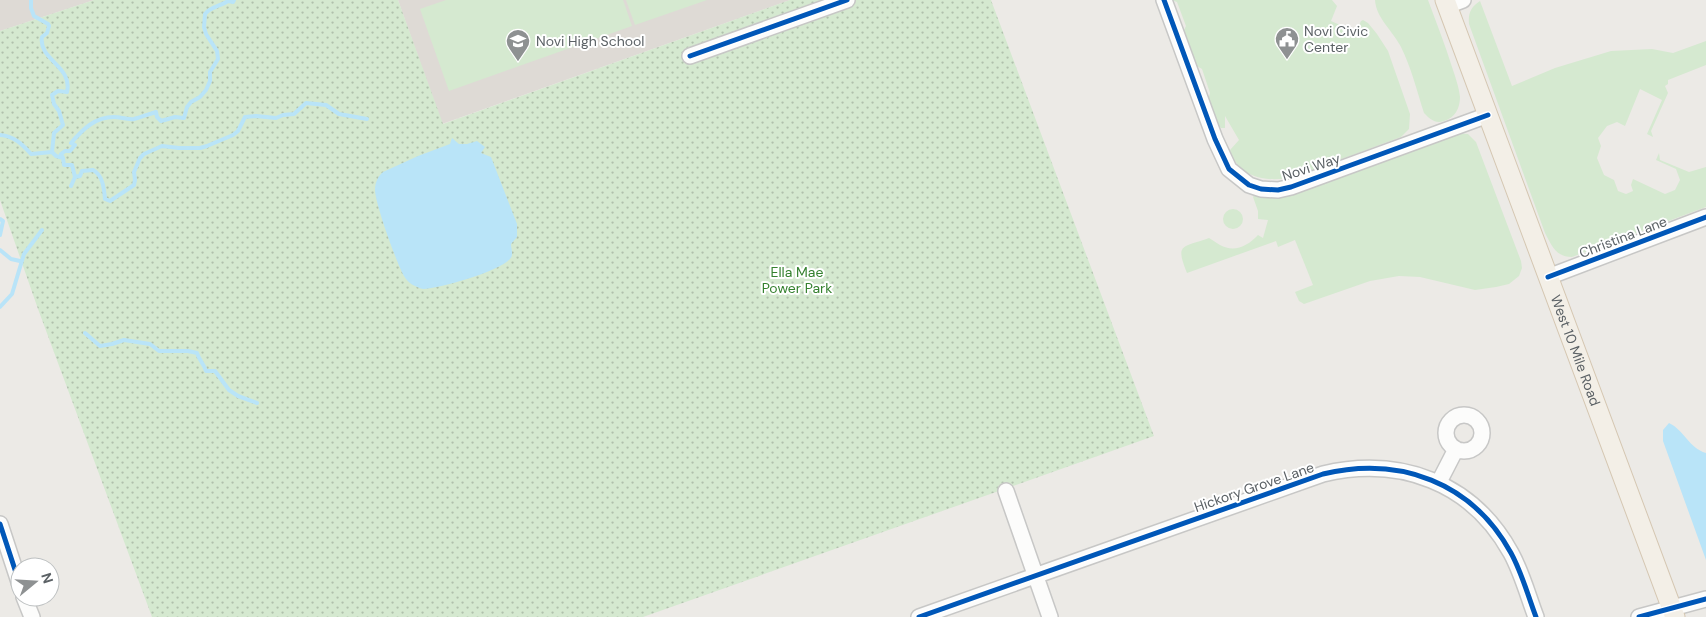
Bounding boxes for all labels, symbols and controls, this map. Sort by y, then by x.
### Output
place label: Novi Civic Center [1304,22,1368,56]
public building icon: Novi Civic Center [1274,26,1300,60]
school or university icon: Novi High School [505,28,531,62]
place label: Novi High School [536,32,644,50]
street label: Novi Way [1280,149,1343,185]
street label: Christina Lane [1577,212,1669,262]
park label: Ella Mae Power Park [762,263,832,297]
street label: West 10 Mile Road [1547,292,1605,408]
street label: Hickory Grove Lane [1192,458,1316,516]
north arrow [10,557,60,607]
text: N [37,570,58,586]

